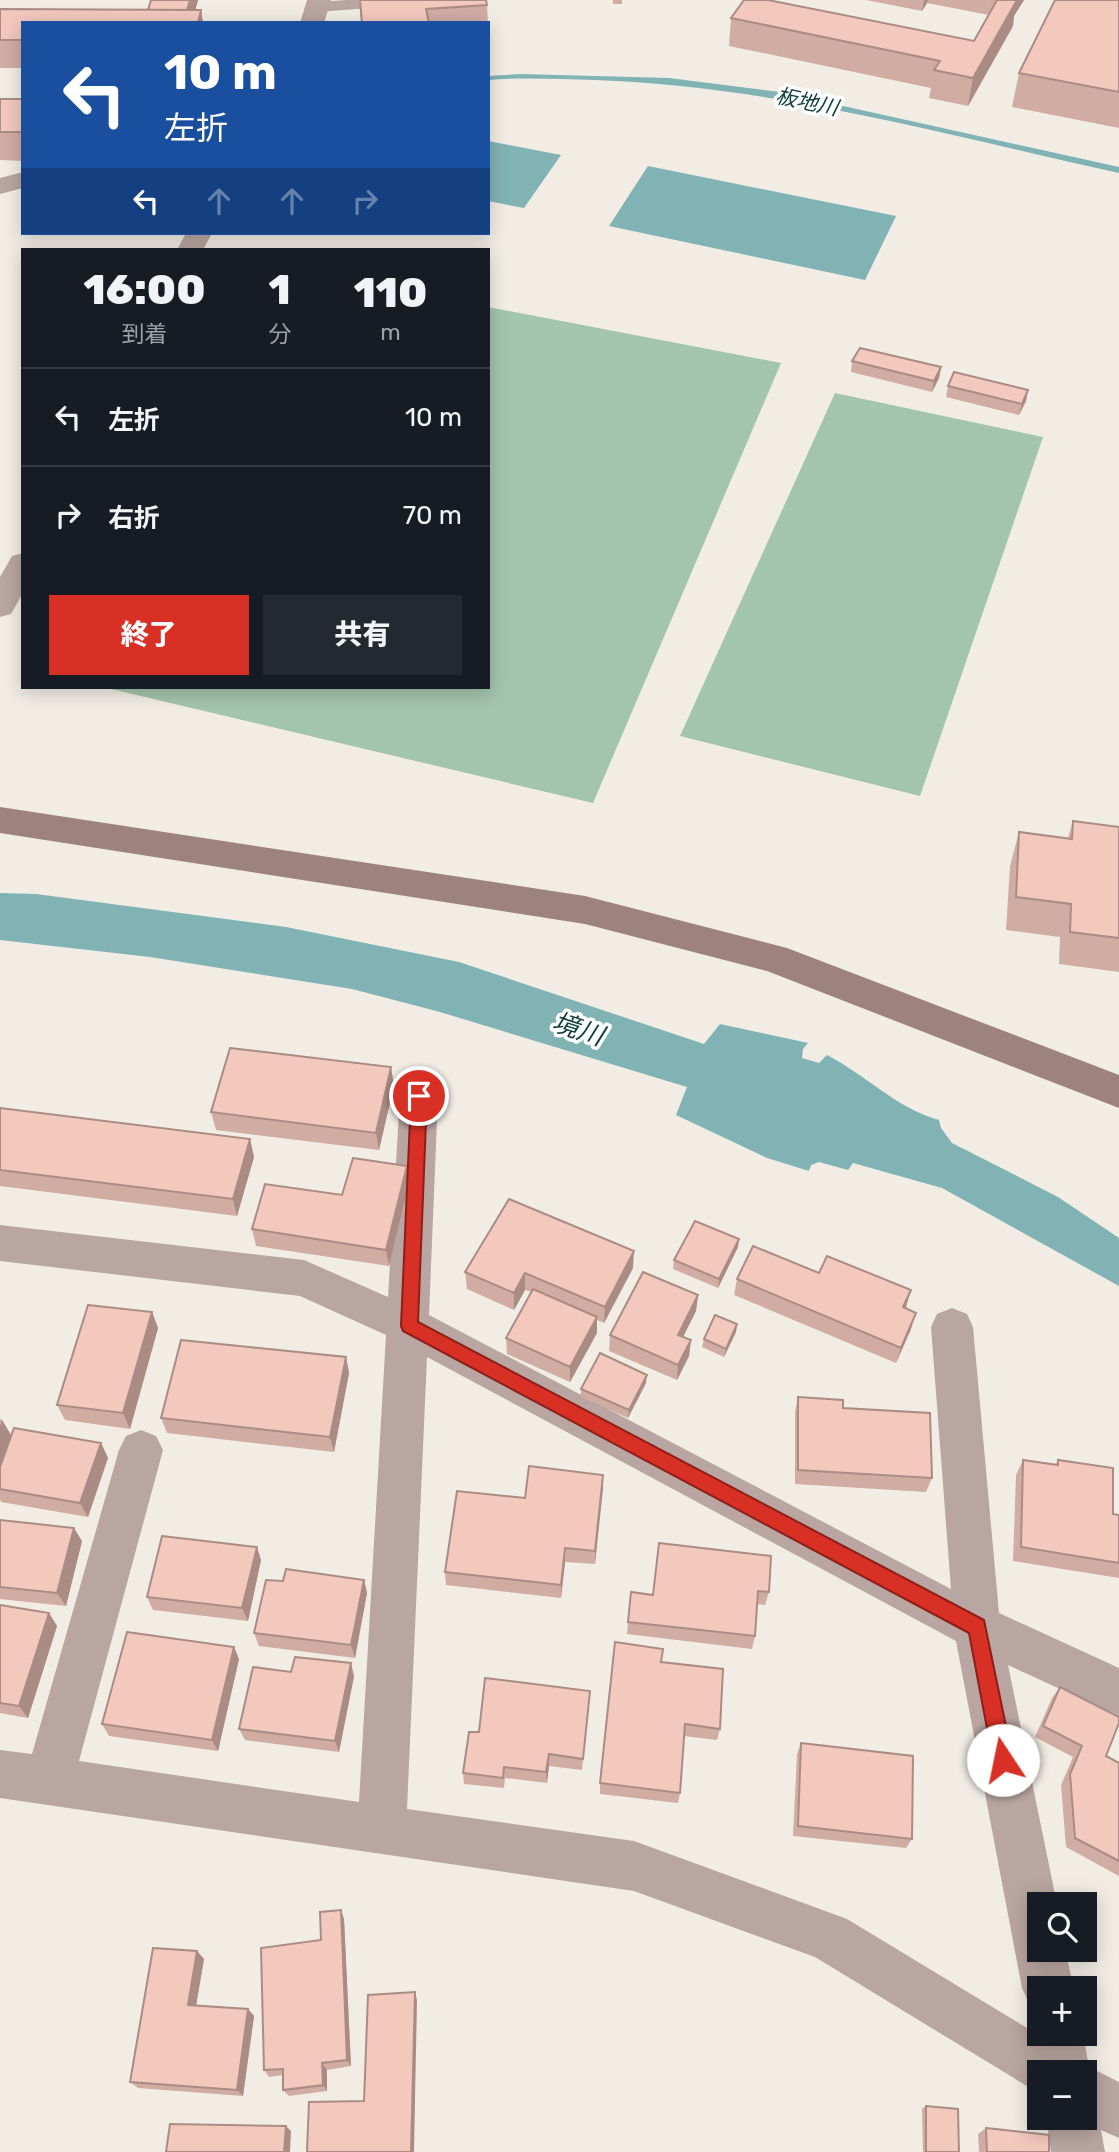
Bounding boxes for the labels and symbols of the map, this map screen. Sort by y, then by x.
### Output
water label: 板地川 [774,83,842,121]
water label: 境川 [548,1007,610,1053]
pin [389,1066,449,1126]
position arrow [966,1723,1040,1797]

